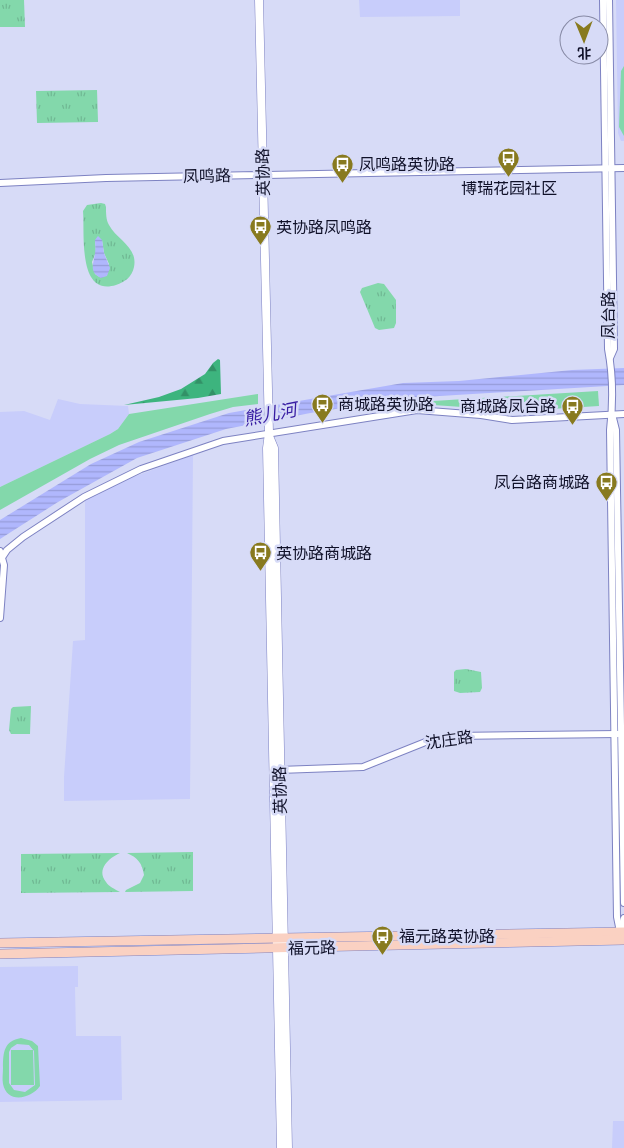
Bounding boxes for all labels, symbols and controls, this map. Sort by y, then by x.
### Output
north arrow [559,15,609,65]
text: 北 [577,44,591,62]
bus stop icon: 博瑞花园社区 [497,147,521,178]
street label: 英协路 [252,148,274,196]
bus stop icon: 凤鸣路英协路 [331,152,355,183]
place label: 凤鸣路英协路 [359,154,455,175]
street label: 凤鸣路 [183,165,231,187]
place label: 博瑞花园社区 [461,178,557,199]
bus stop icon: 英协路凤鸣路 [248,215,272,246]
place label: 英协路凤鸣路 [276,217,372,238]
street label: 凤台路 [598,291,619,339]
bus stop icon: 商城路英协路 [310,392,334,423]
place label: 商城路英协路 [338,394,434,415]
bus stop icon: 商城路凤台路 [560,394,584,425]
place label: 商城路凤台路 [460,396,556,417]
water label: 熊儿河 [241,397,302,430]
bus stop icon: 凤台路商城路 [594,470,618,501]
place label: 凤台路商城路 [494,472,590,493]
bus stop icon: 英协路商城路 [248,541,272,572]
place label: 英协路商城路 [276,543,372,564]
street label: 沈庄路 [424,726,474,754]
street label: 英协路 [269,766,291,814]
bus stop icon: 福元路英协路 [371,924,395,955]
place label: 福元路英协路 [399,926,495,947]
street label: 福元路 [288,937,336,959]

